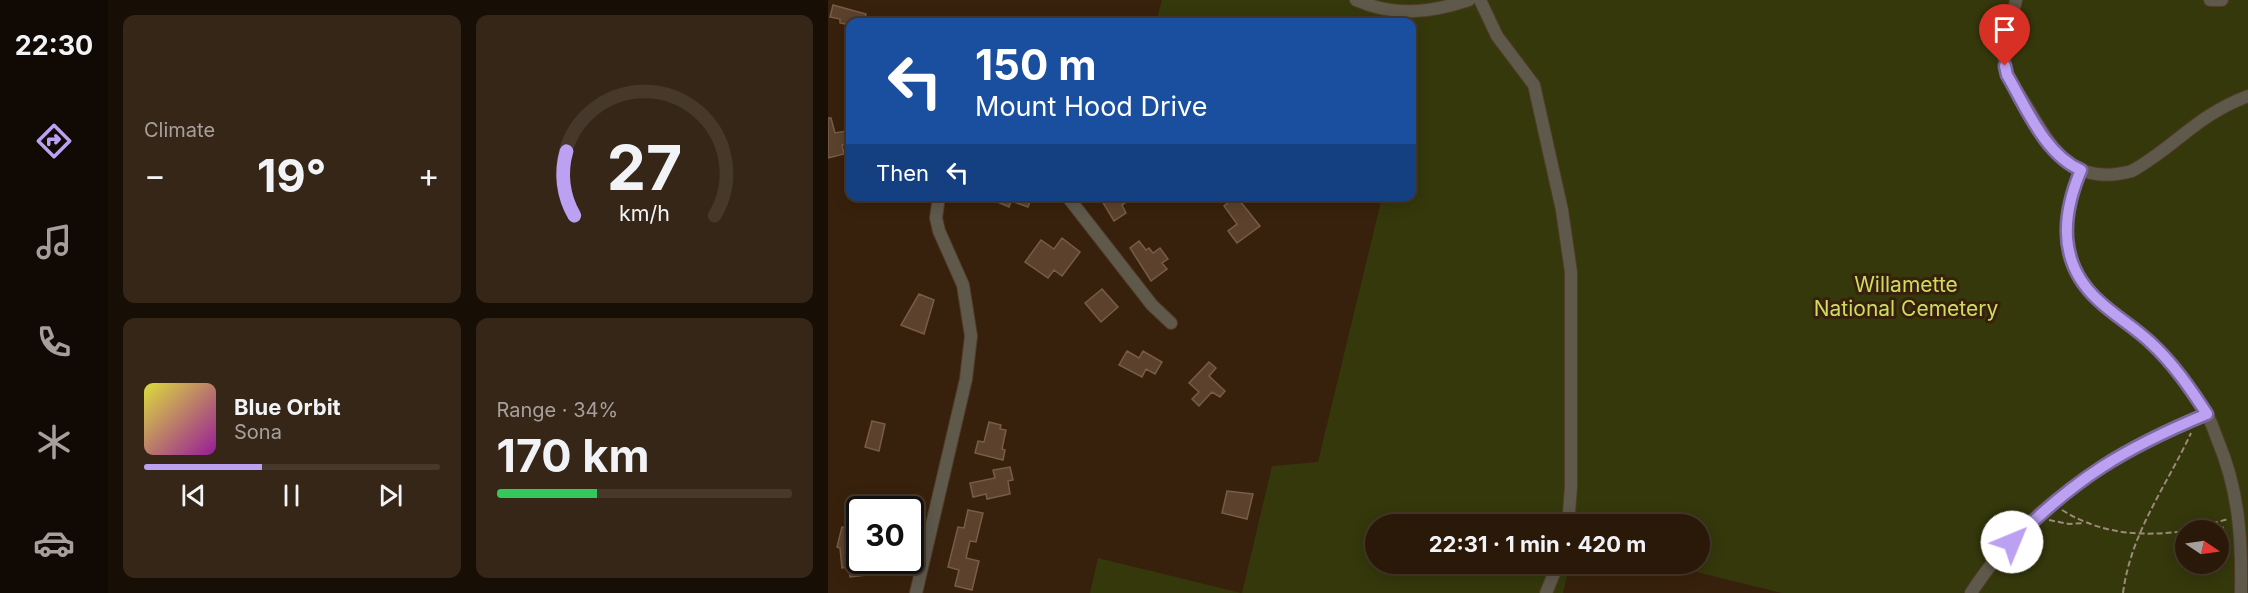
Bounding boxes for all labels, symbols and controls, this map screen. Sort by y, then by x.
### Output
pin [1979,4,2030,66]
icon: arrive [1988,13,2021,46]
text: 22:30 [15,29,93,62]
text: 150 m [975,39,1097,90]
icon: left [876,42,954,120]
text: Mount Hood Drive [975,90,1208,123]
text: Climate [144,118,215,142]
icon: directions [33,120,75,162]
text: 27 [606,130,682,205]
text: 19° [257,148,326,203]
text: − [144,155,166,195]
text: + [418,155,440,195]
icon: left [941,156,974,189]
text: Then [876,160,929,186]
text: km/h [619,200,670,226]
icon: music [33,221,75,263]
park label: Willamette National Cemetery [1814,272,1998,321]
icon: phone [33,321,75,363]
text: Blue Orbit [234,394,341,420]
text: Range · 34% [497,398,618,422]
text: Sona [234,420,282,444]
icon: climate [33,421,75,463]
text: 170 km [497,428,650,483]
icon: previous [177,479,210,512]
icon: pause [275,479,308,512]
icon: next [374,479,407,512]
speed limit sign: 30 [846,496,924,574]
position arrow [1980,510,2044,574]
north arrow [2175,520,2229,574]
map controls [2175,520,2229,574]
icon: car [33,522,75,564]
text: 22:31 · 1 min · 420 m [1429,531,1646,557]

